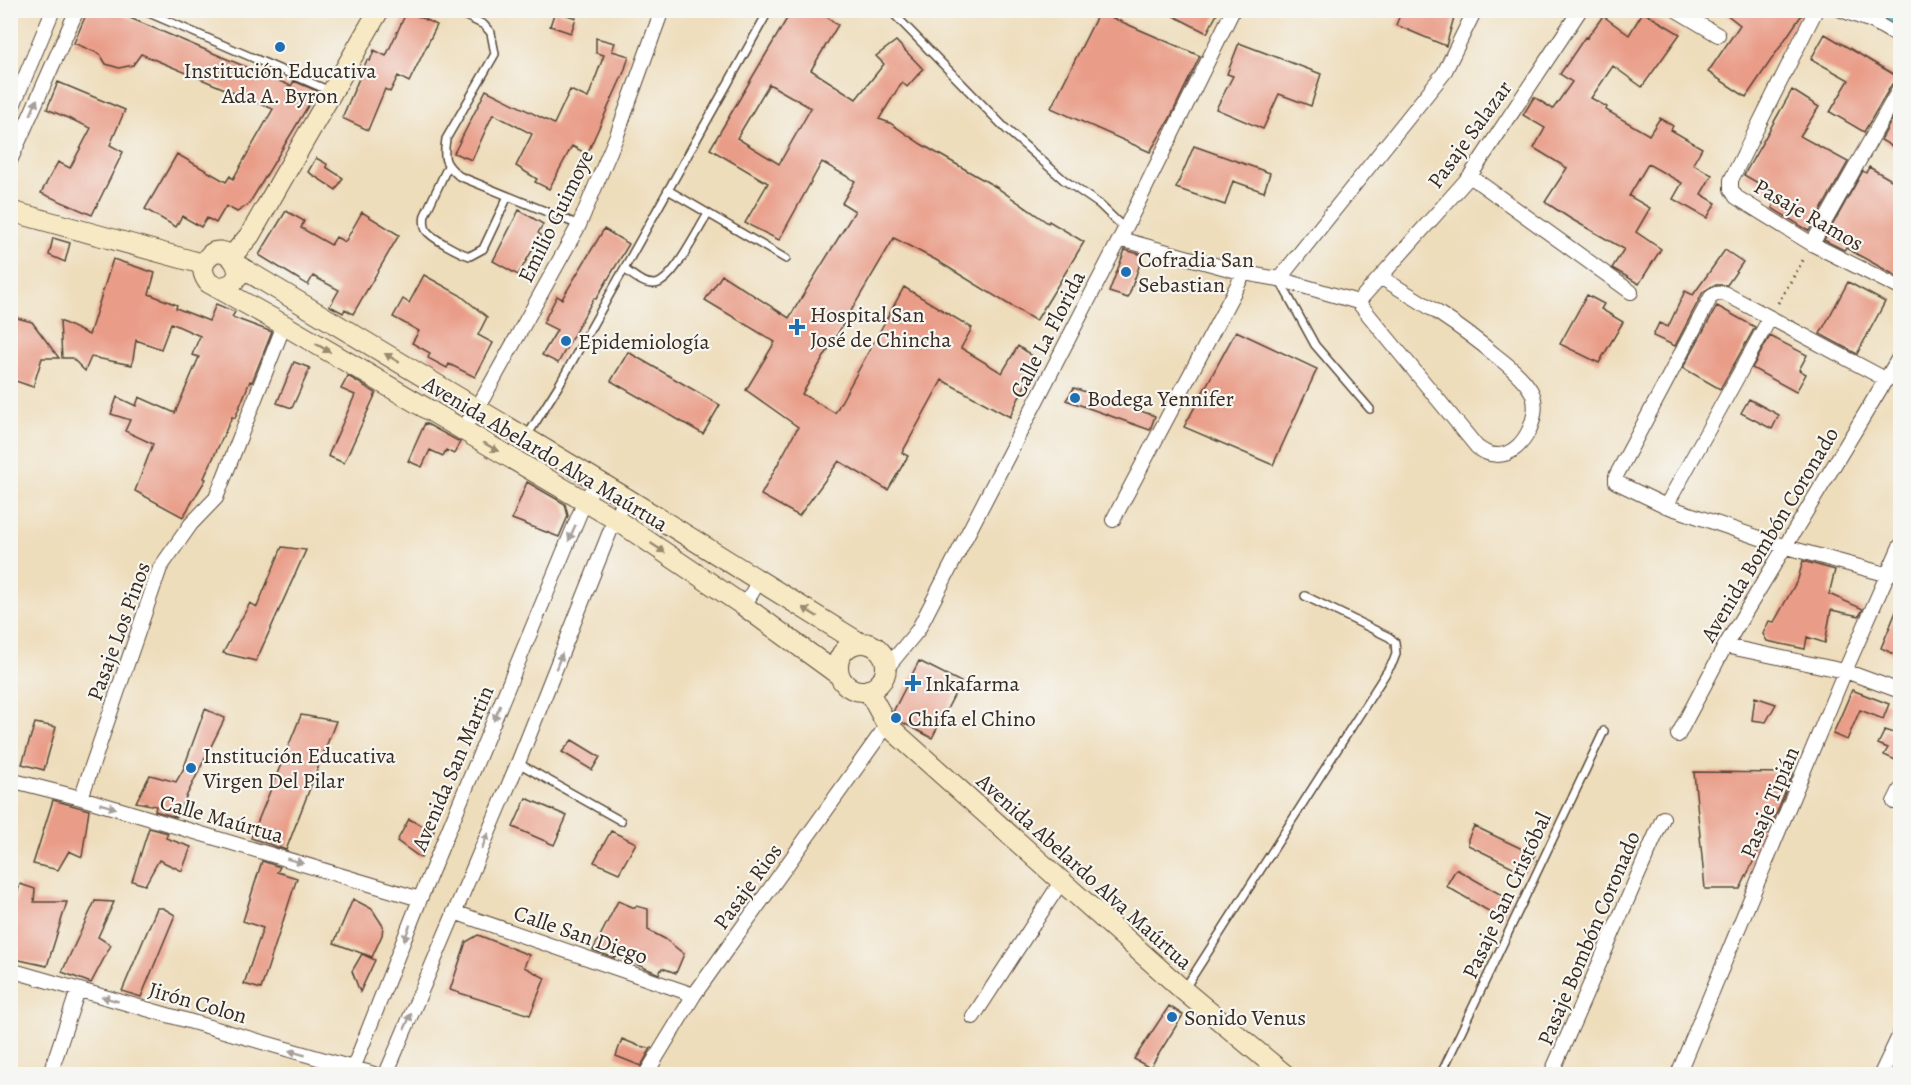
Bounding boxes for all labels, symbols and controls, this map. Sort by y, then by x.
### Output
marker: Institución Educativa Ada A. Byron [273,40,287,54]
place label: Institución Educativa Ada A. Byron [184,56,377,111]
street label: Pasaje Salazar [1420,75,1519,195]
one-way arrow [30,98,39,116]
street label: Emilio Guimoye [511,145,601,288]
street label: Pasaje Ramos [1748,171,1869,258]
place label: Cofradia San Sebastian [1138,245,1254,300]
street label: Calle La Florida [1003,265,1093,403]
marker: Cofradia San Sebastian [1119,265,1133,279]
place label: Hospital San José de Chincha [810,300,952,355]
marker: Hospital San José de Chincha [788,318,806,336]
place label: Epidemiología [578,327,711,357]
marker: Epidemiología [559,334,573,348]
one-way arrow [315,343,332,353]
one-way arrow [384,353,400,364]
street label: Avenida Abelardo Alva Maúrtua [416,368,674,539]
place label: Bodega Yennifer [1087,384,1234,414]
marker: Bodega Yennifer [1068,391,1082,405]
street label: Avenida Bombón Coronado [1693,421,1846,648]
one-way arrow [483,442,499,453]
one-way arrow [567,525,577,543]
one-way arrow [650,542,666,553]
street label: Pasaje Los Pinos [80,558,158,705]
one-way arrow [802,607,818,618]
one-way arrow [555,652,564,670]
place label: Inkafarma [925,669,1021,699]
marker: Inkafarma [906,676,920,690]
street label: Avenida San Martin [404,681,501,857]
place label: Chifa el Chino [908,704,1036,734]
one-way arrow [492,705,502,723]
marker: Chifa el Chino [889,711,903,725]
place label: Institución Educativa Virgen Del Pilar [202,741,397,796]
street label: Pasaje Tipián [1733,742,1807,863]
marker: Institución Educativa Virgen Del Pilar [184,761,198,775]
street label: Avenida Abelardo Alva Maúrtua [969,766,1199,977]
street label: Calle Maúrtua [156,787,288,851]
one-way arrow [99,802,117,811]
street label: Pasaje San Cristóbal [1455,807,1559,984]
street label: Pasaje Bombón Coronado [1530,827,1648,1050]
one-way arrow [480,832,490,850]
street label: Pasaje Rios [706,837,789,936]
one-way arrow [286,857,304,866]
street label: Calle San Diego [510,898,652,972]
one-way arrow [402,924,412,942]
street label: Jirón Colon [145,975,251,1031]
one-way arrow [101,994,119,1003]
place label: Sonido Venus [1184,1003,1306,1033]
marker: Sonido Venus [1165,1010,1179,1024]
one-way arrow [403,1011,413,1029]
one-way arrow [288,1048,306,1057]

